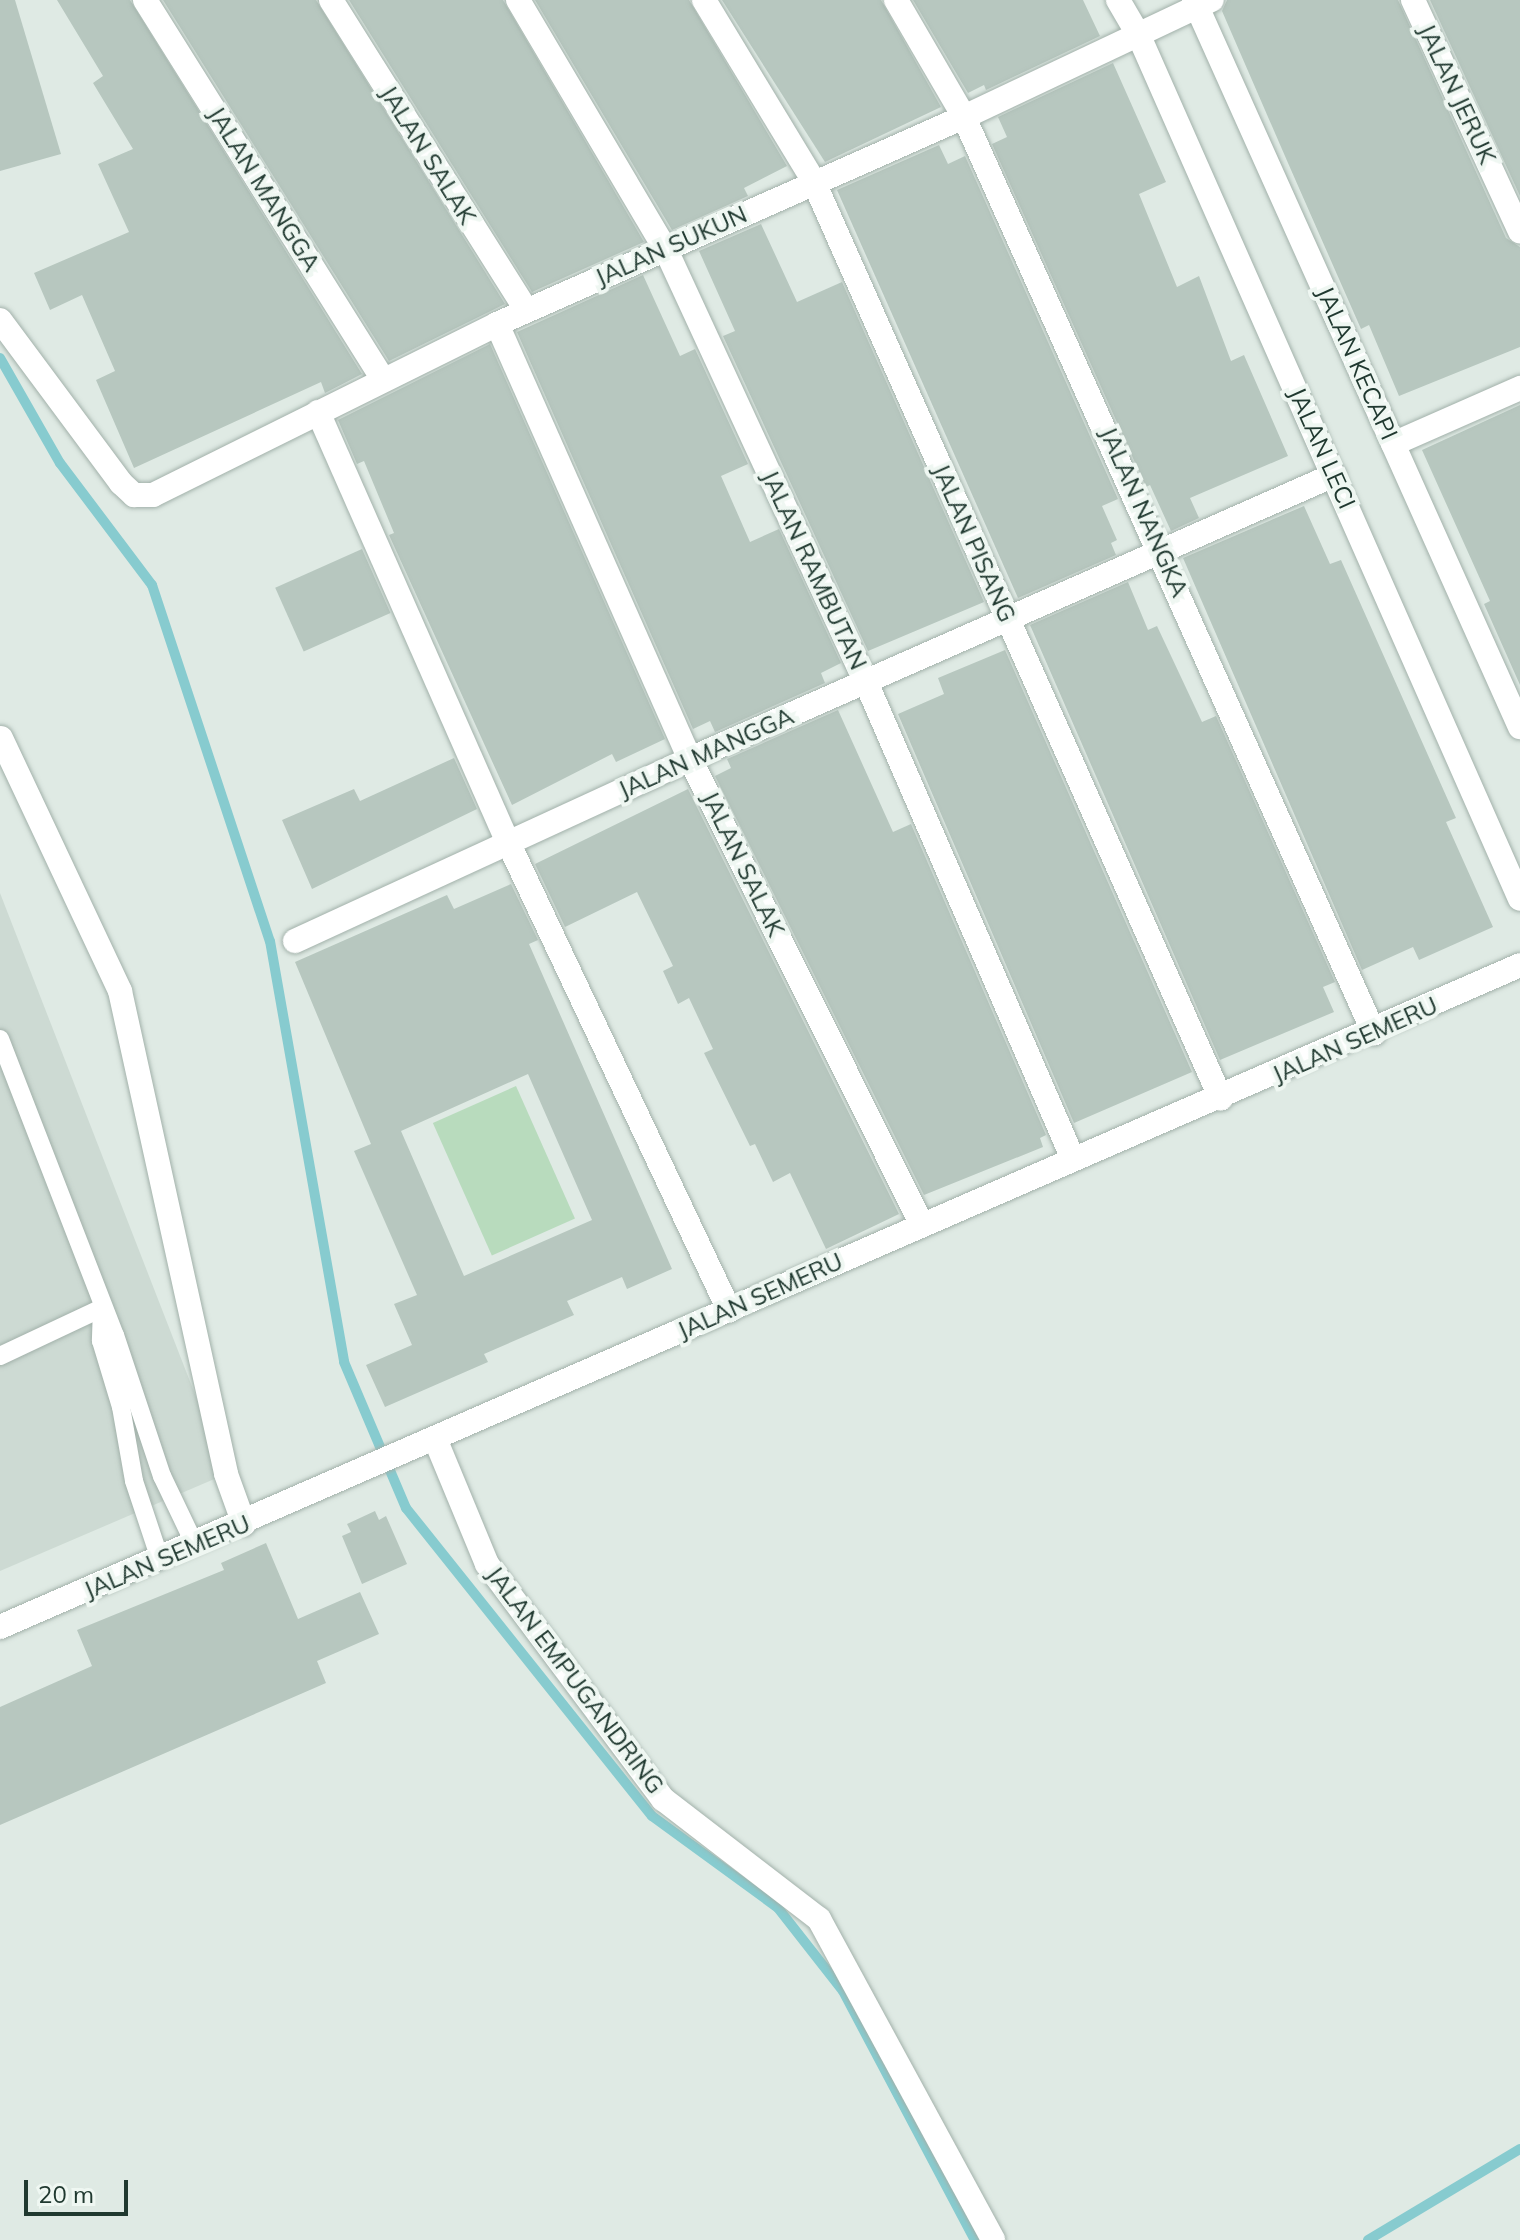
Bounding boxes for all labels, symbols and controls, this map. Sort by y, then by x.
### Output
street label: JALAN JERUK [1412,19,1502,169]
street label: JALAN SALAK [374,80,482,230]
street label: JALAN MANGGA [202,101,326,277]
street label: JALAN SUKUN [591,200,751,292]
street label: JALAN KECAPI [1310,282,1404,444]
street label: JALAN LECI [1282,383,1362,513]
street label: JALAN NANGKA [1094,422,1194,602]
street label: JALAN PISANG [926,460,1022,626]
street label: JALAN RAMBUTAN [755,466,873,674]
street label: JALAN MANGGA [614,701,798,805]
street label: JALAN SALAK [695,787,791,941]
street label: JALAN SEMERU [1268,991,1442,1089]
street label: JALAN SEMERU [673,1247,847,1345]
street label: JALAN SEMERU [80,1509,254,1605]
street label: JALAN EMPUGANDRING [480,1561,670,1799]
scale bar [28,2164,132,2214]
text: 20 m [38,2179,94,2209]

